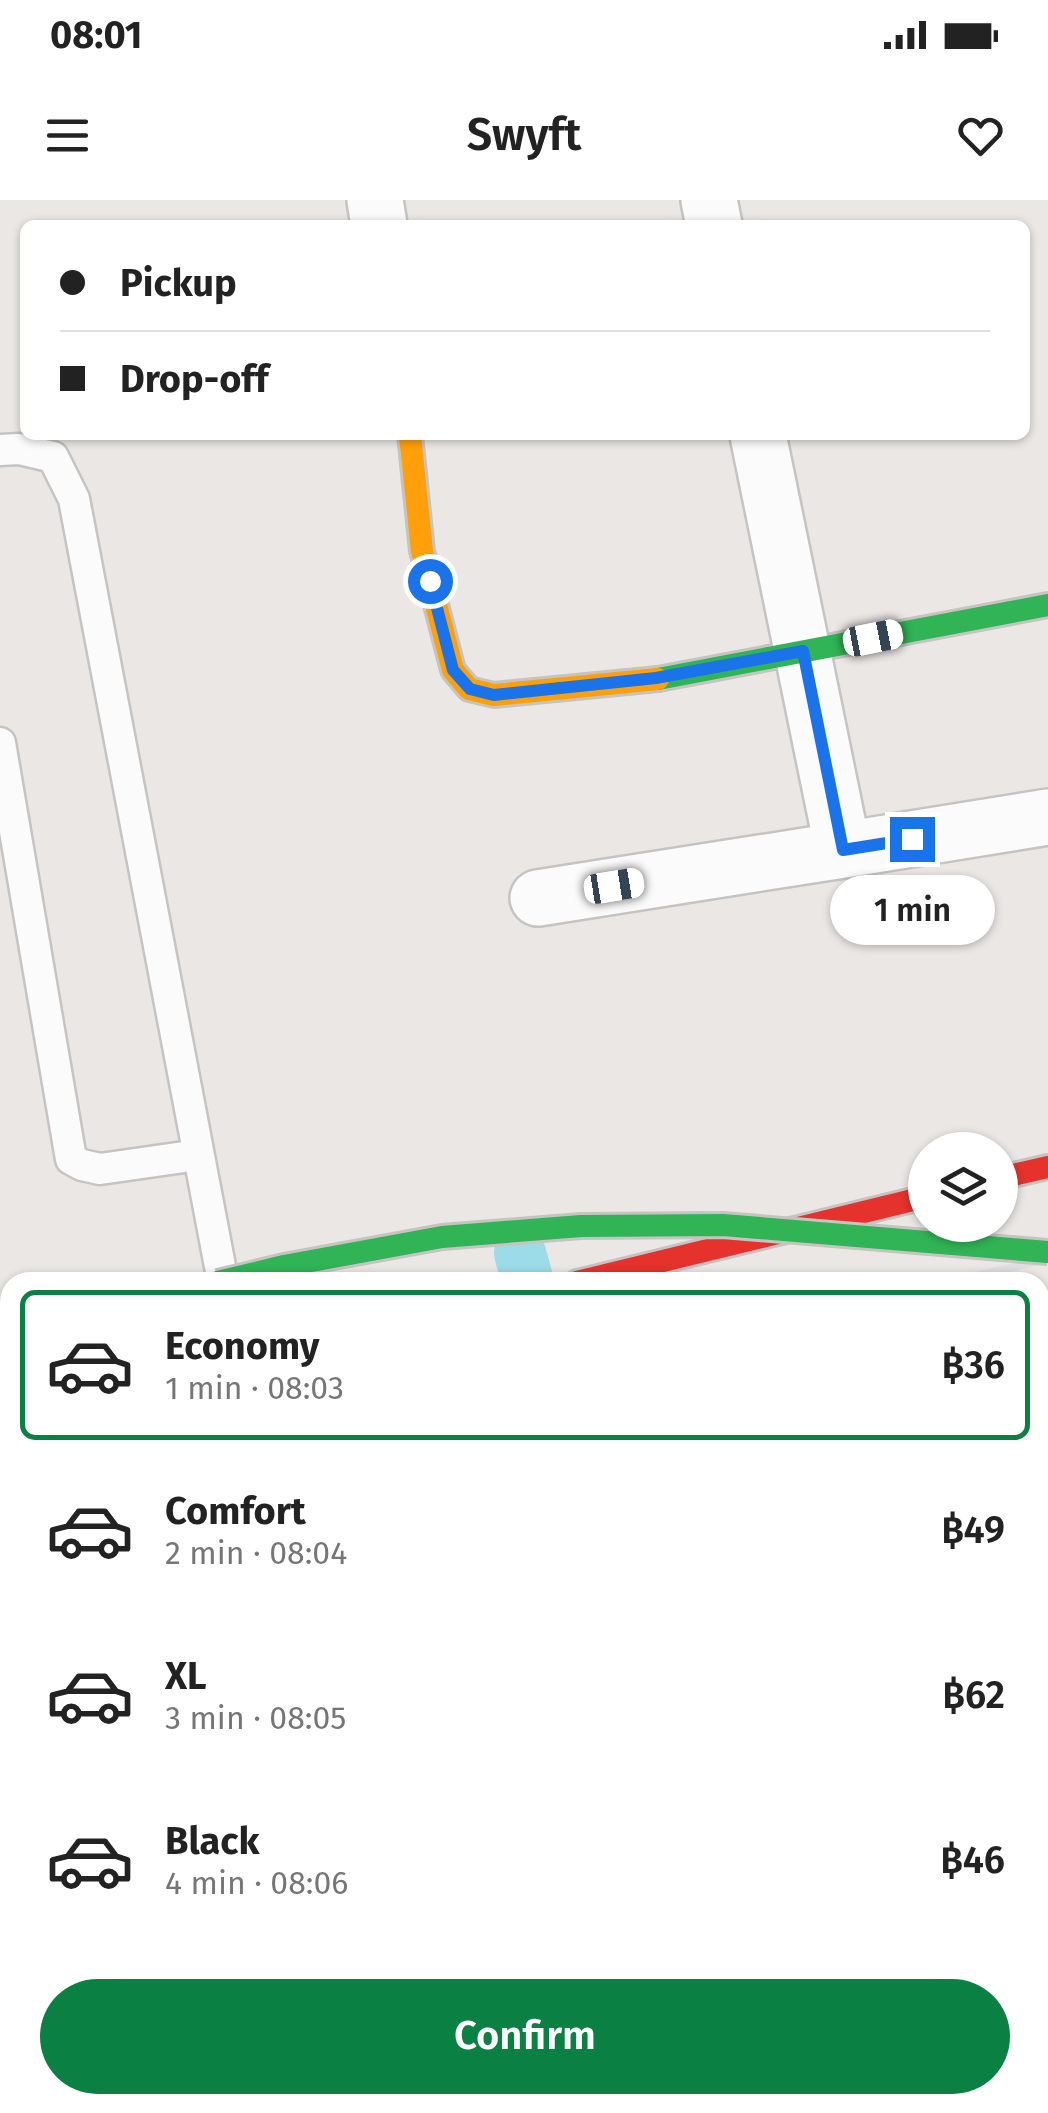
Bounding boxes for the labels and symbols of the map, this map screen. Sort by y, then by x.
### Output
route start [408,559,453,604]
car [841,618,905,658]
route end [890,817,935,862]
car [582,866,646,906]
callout: 1 min [830,874,994,944]

